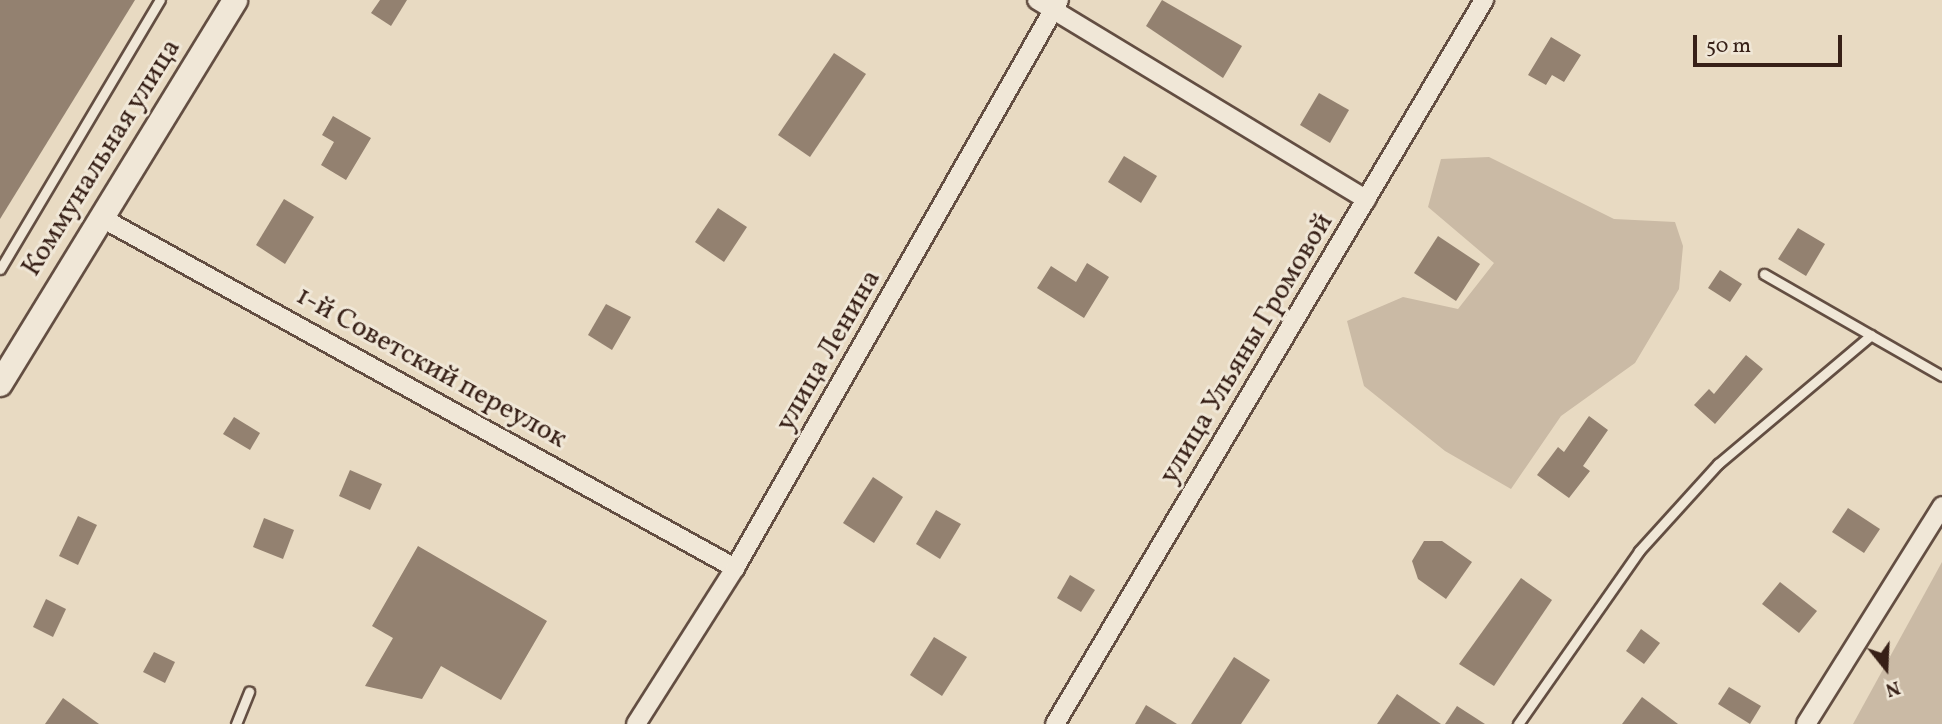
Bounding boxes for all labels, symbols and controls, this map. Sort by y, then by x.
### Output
scale bar [1697,21,1846,65]
text: 50 m [1706,32,1751,61]
street label: Коммунальная улица [15,33,189,283]
street label: улица Ульяны Громовой [1153,208,1341,490]
street label: улица Ленина [769,264,889,438]
street label: 1-й Советский переулок [290,280,572,456]
north arrow [1851,633,1921,703]
text: N [1882,673,1903,702]

